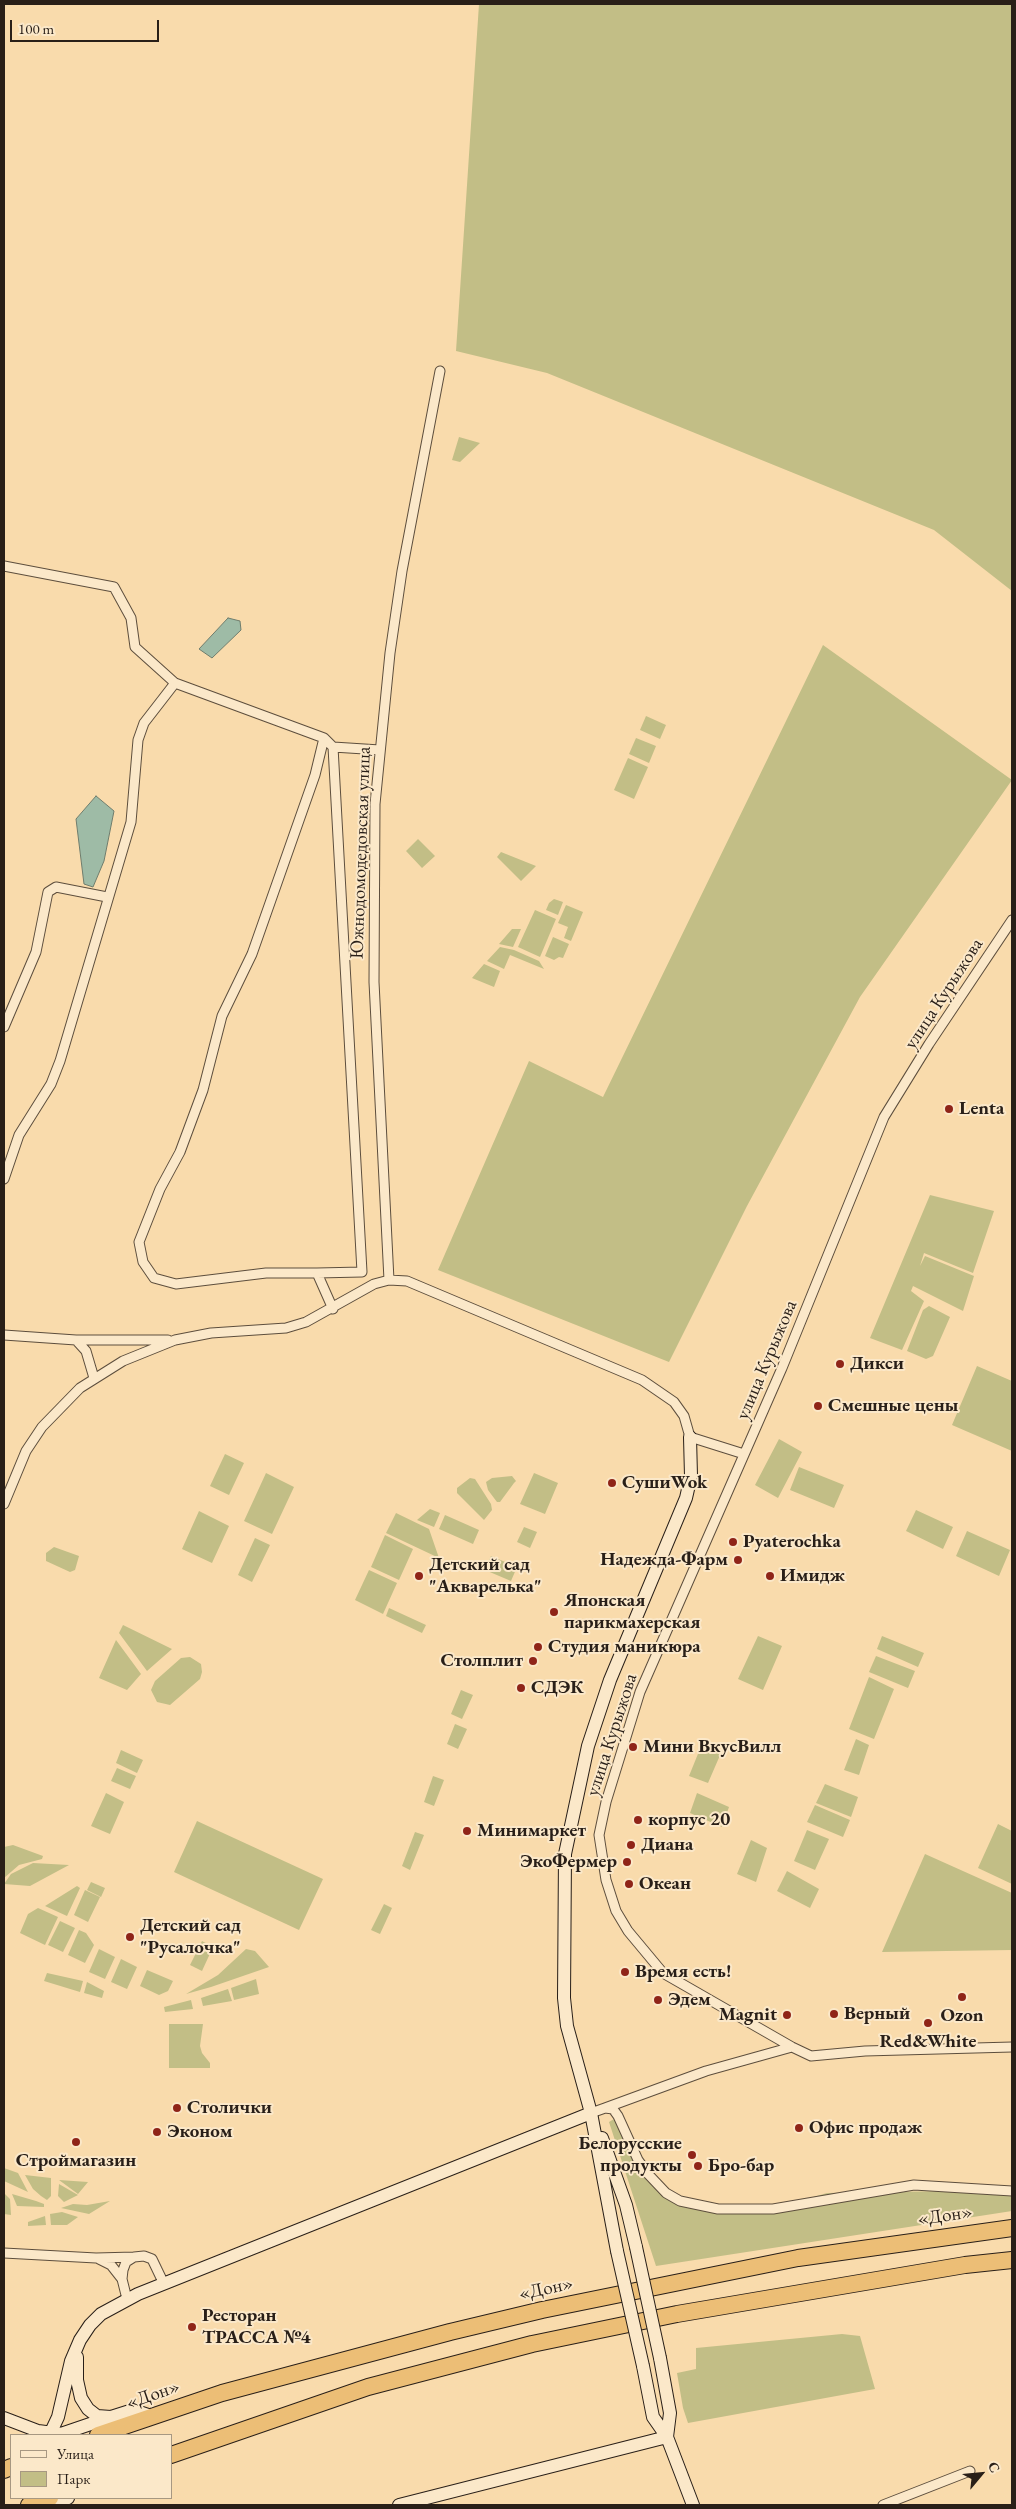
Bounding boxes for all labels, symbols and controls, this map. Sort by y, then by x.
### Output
scale bar [12,10,161,42]
text: 100 m [18,19,54,38]
street label: Южнодомодедовская улица [346,746,376,960]
street label: улица Курыжова [900,934,988,1054]
place label: Lenta [959,1098,1004,1120]
marker: Lenta [943,1103,955,1115]
street label: улица Курыжова [732,1297,802,1423]
place label: Дикси [850,1353,904,1375]
marker: Дикси [834,1358,846,1370]
place label: Смешные цены [828,1395,958,1417]
marker: Смешные цены [812,1400,824,1412]
place label: СушиWok [622,1472,707,1494]
marker: СушиWok [606,1477,618,1489]
place label: Pyaterochka [743,1531,841,1553]
marker: Pyaterochka [727,1536,739,1548]
place label: Надежда-Фарм [600,1549,728,1571]
place label: Детский сад "Акварелька" [429,1554,541,1598]
marker: Надежда-Фарм [732,1554,744,1566]
place label: Имидж [780,1565,845,1587]
marker: Детский сад "Акварелька" [413,1570,425,1582]
marker: Имидж [764,1570,776,1582]
place label: Японская парикмахерская [564,1590,700,1634]
marker: Японская парикмахерская [548,1606,560,1618]
place label: Студия маникюра [548,1636,700,1658]
marker: Студия маникюра [532,1641,544,1653]
place label: Столплит [441,1650,523,1672]
marker: Столплит [527,1655,539,1667]
street label: улица Курыжова [581,1671,643,1799]
place label: СДЭК [531,1677,584,1699]
marker: СДЭК [515,1682,527,1694]
place label: Мини ВкусВилл [643,1736,781,1758]
marker: Мини ВкусВилл [627,1741,639,1753]
place label: корпус 20 [648,1809,730,1831]
marker: корпус 20 [632,1814,644,1826]
place label: Минимаркет [477,1820,586,1842]
marker: Минимаркет [461,1825,473,1837]
place label: Диана [641,1834,693,1856]
marker: Диана [625,1839,637,1851]
place label: ЭкоФермер [520,1851,617,1873]
marker: ЭкоФермер [621,1856,633,1868]
place label: Океан [639,1873,691,1895]
marker: Океан [623,1878,635,1890]
place label: Детский сад "Русалочка" [140,1915,241,1959]
marker: Детский сад "Русалочка" [124,1931,136,1943]
place label: Время есть! [635,1961,731,1983]
marker: Время есть! [619,1966,631,1978]
place label: Эдем [668,1989,711,2011]
marker: Ozon [956,1991,968,2003]
marker: Эдем [652,1994,664,2006]
place label: Верный [844,2003,910,2025]
place label: Magnit [719,2004,777,2026]
place label: Ozon [940,2005,984,2027]
marker: Верный [828,2008,840,2020]
marker: Magnit [781,2009,793,2021]
marker: Red&White [922,2017,934,2029]
place label: Red&White [880,2031,976,2053]
place label: Столички [187,2097,272,2119]
marker: Столички [171,2102,183,2114]
place label: Офис продаж [809,2117,922,2139]
place label: Эконом [167,2121,233,2143]
marker: Офис продаж [793,2122,805,2134]
marker: Эконом [151,2126,163,2138]
place label: Белорусские продукты [578,2133,682,2177]
marker: Строймагазин [70,2136,82,2148]
marker: Белорусские продукты [686,2149,698,2161]
place label: Строймагазин [16,2150,136,2172]
place label: Бро-бар [708,2155,774,2177]
marker: Бро-бар [692,2160,704,2172]
street label: «Дон» [916,2201,974,2231]
street label: «Дон» [517,2272,575,2306]
place label: Ресторан ТРАССА №4 [202,2305,311,2349]
marker: Ресторан ТРАССА №4 [186,2321,198,2333]
street label: «Дон» [123,2375,183,2415]
legend [10,2434,172,2499]
text: Улица [57,2444,94,2463]
north arrow [956,2449,1006,2499]
text: С [984,2458,1005,2476]
text: Парк [57,2469,90,2488]

